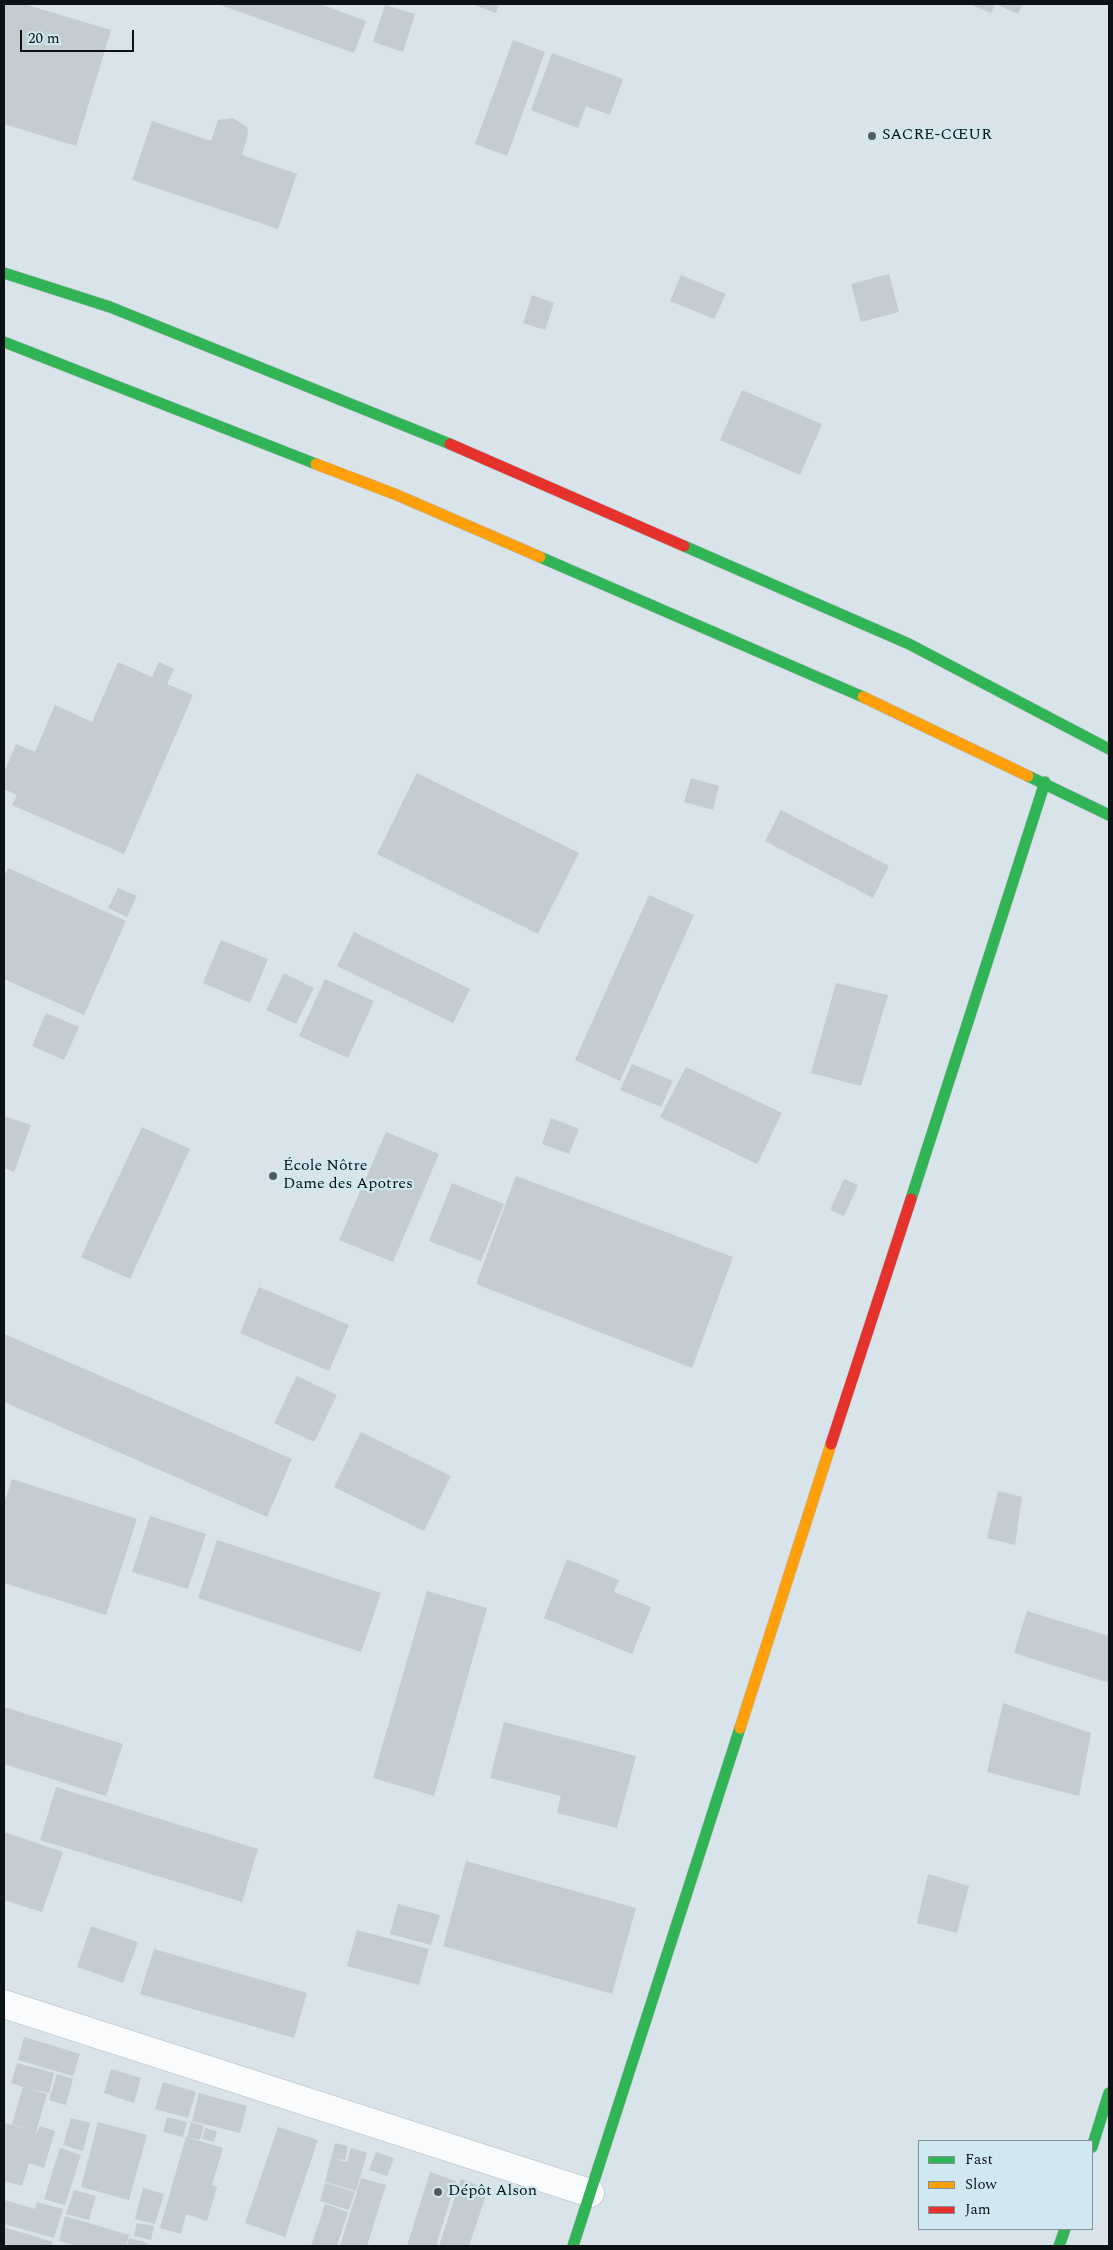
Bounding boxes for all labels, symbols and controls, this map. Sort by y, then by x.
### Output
scale bar [22,20,136,52]
text: 20 m [28,27,60,50]
place label: SACRE-CŒUR [882,126,992,146]
marker: SACRE-CŒUR [866,130,878,142]
place label: École Nôtre Dame des Apotres [283,1157,413,1195]
marker: École Nôtre Dame des Apotres [267,1170,279,1182]
legend [918,2140,1093,2230]
text: Fast [965,2148,993,2171]
text: Slow [965,2173,997,2196]
place label: Dépôt Alson [448,2182,537,2202]
marker: Dépôt Alson [432,2186,444,2198]
text: Jam [965,2198,991,2221]

